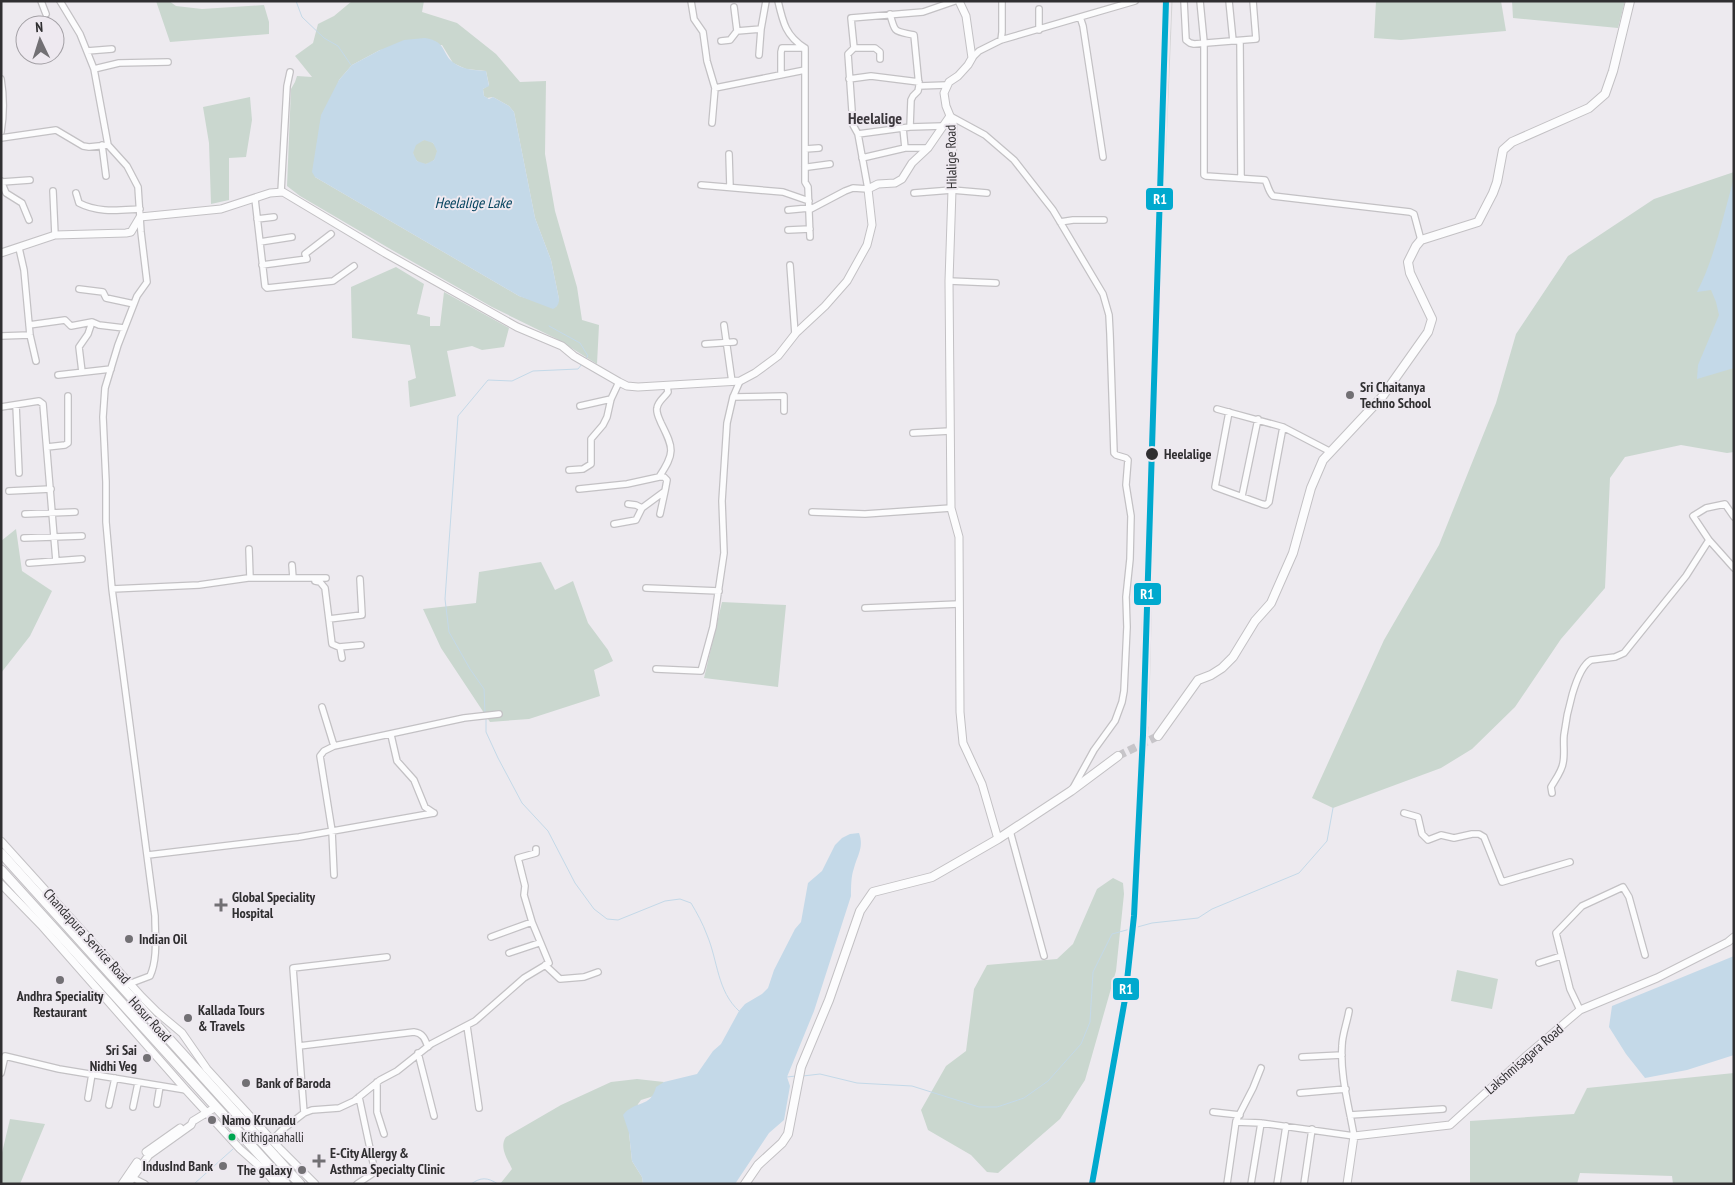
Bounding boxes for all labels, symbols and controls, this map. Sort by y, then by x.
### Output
north arrow [15,15,65,65]
text: N [35,18,43,36]
district label: Heelalige [848,108,902,128]
street label: Hilalige Road [941,125,961,189]
line badge: R1 [1145,187,1174,211]
text: R1 [1153,190,1167,208]
water label: Heelalige Lake [435,193,512,212]
place label: Sri Chaitanya Techno School [1360,378,1432,412]
marker: Sri Chaitanya Techno School [1344,389,1356,401]
place label: Heelalige [1164,445,1211,463]
marker: Heelalige [1144,446,1160,462]
line badge: R1 [1133,582,1162,606]
text: R1 [1140,585,1154,603]
street label: Chandapura Service Road [39,885,135,987]
place label: Global Speciality Hospital [232,888,315,922]
marker: Global Speciality Hospital [214,898,228,912]
place label: Indian Oil [139,930,188,948]
marker: Indian Oil [123,933,135,945]
marker: Andhra Speciality Restaurant [54,974,66,986]
line badge: R1 [1112,977,1140,1001]
text: R1 [1119,980,1133,998]
place label: Andhra Speciality Restaurant [16,987,104,1021]
street label: Hosur Road [125,993,175,1045]
place label: Kallada Tours & Travels [198,1001,265,1035]
marker: Kallada Tours & Travels [182,1012,194,1024]
street label: Lakshmisagara Road [1481,1020,1567,1098]
place label: Sri Sai Nidhi Veg [90,1041,137,1075]
marker: Sri Sai Nidhi Veg [141,1052,153,1064]
place label: Bank of Baroda [256,1074,331,1092]
marker: Bank of Baroda [240,1077,252,1089]
place label: Namo Krunadu [222,1111,296,1129]
marker: Namo Krunadu [206,1114,218,1126]
place label: Kithiganahalli [241,1129,304,1146]
marker: Kithiganahalli [227,1132,237,1142]
place label: E-City Allergy & Asthma Specialty Clinic [329,1144,445,1178]
marker: E-City Allergy & Asthma Specialty Clinic [312,1154,326,1168]
place label: IndusInd Bank [143,1157,213,1175]
marker: IndusInd Bank [217,1160,229,1172]
place label: The galaxy [237,1161,292,1179]
marker: The galaxy [296,1164,308,1176]

